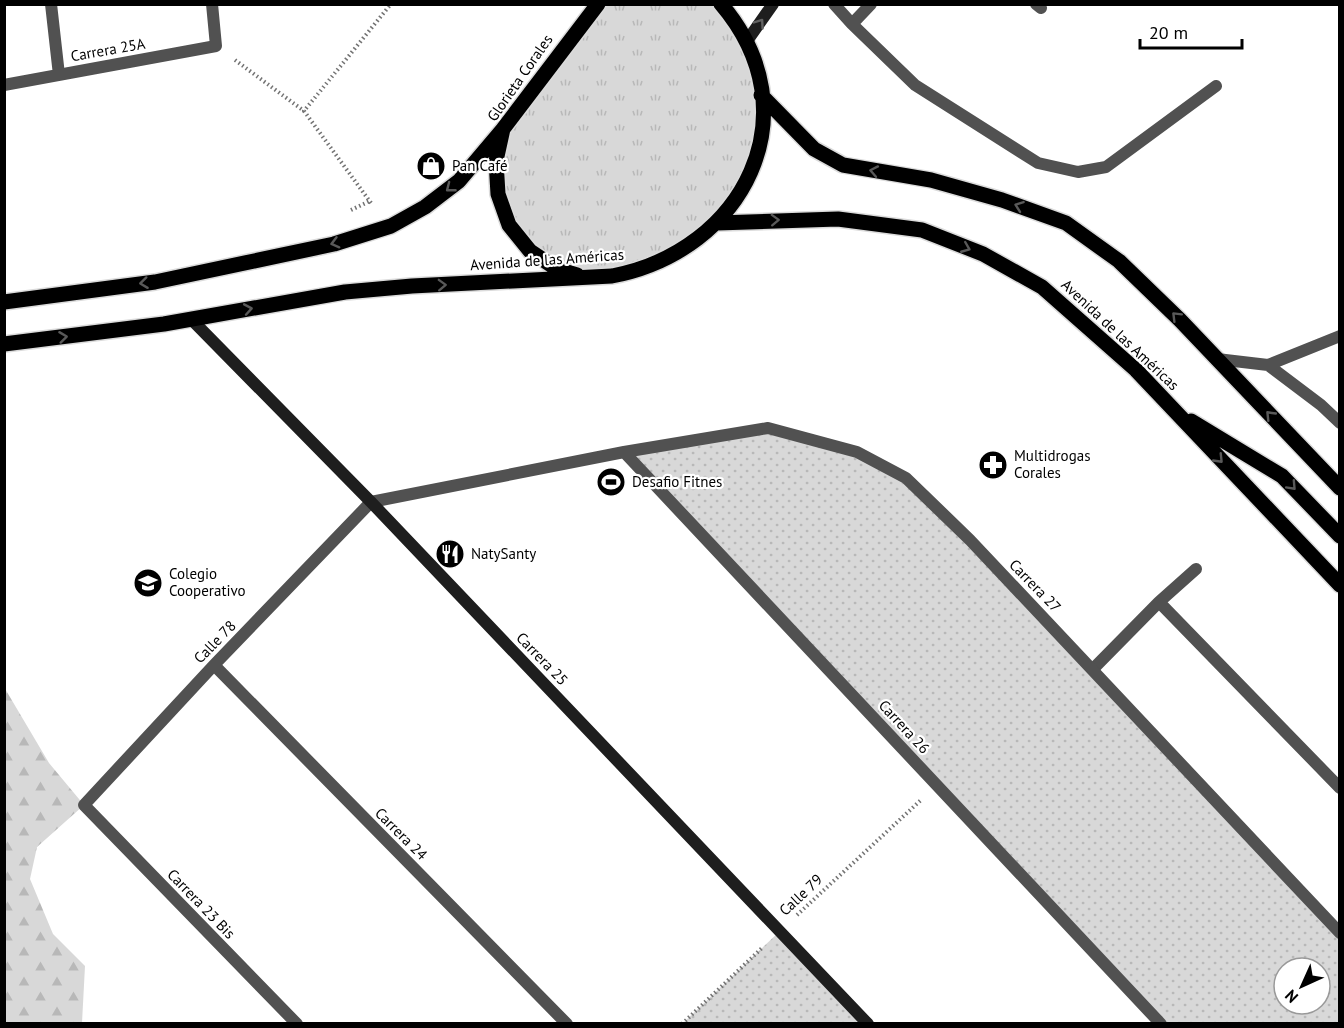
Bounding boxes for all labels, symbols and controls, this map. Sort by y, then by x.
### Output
scale bar [1140,12,1242,50]
one-way arrow [753,18,764,29]
text: 20 m [1149,21,1188,44]
street label: Glorieta Corales [483,31,557,125]
street label: Carrera 25A [69,34,147,65]
shop icon: Pan Café [415,150,447,182]
place label: Pan Café [452,156,508,175]
one-way arrow [869,165,879,178]
one-way arrow [445,180,456,191]
one-way arrow [1014,200,1025,213]
one-way arrow [771,214,780,227]
one-way arrow [330,236,340,249]
one-way arrow [960,241,971,253]
street label: Avenida de las Américas [469,245,625,274]
street label: Avenida de las Américas [1057,275,1183,394]
one-way arrow [140,277,149,289]
one-way arrow [437,278,446,291]
one-way arrow [243,303,253,316]
one-way arrow [1173,313,1184,324]
one-way arrow [58,331,67,343]
one-way arrow [1267,411,1278,422]
place label: Multidrogas Corales [1014,446,1090,482]
pharmacy icon: Multidrogas Corales [977,449,1009,481]
one-way arrow [1212,452,1223,462]
sports icon: Desafio Fitnes [595,466,627,498]
place label: Desafio Fitnes [632,472,722,491]
one-way arrow [1285,480,1296,490]
restaurant icon: NatySanty [434,538,466,570]
place label: NatySanty [471,544,536,563]
street label: Carrera 27 [1005,555,1065,616]
place label: Colegio Cooperativo [169,564,246,600]
school or university icon: Colegio Cooperativo [132,567,164,599]
street label: Calle 78 [190,616,240,667]
street label: Carrera 25 [512,628,572,689]
street label: Carrera 26 [875,696,934,757]
street label: Carrera 24 [371,803,432,864]
street label: Carrera 23 Bis [163,865,239,942]
street label: Calle 79 [775,870,826,919]
north arrow [1272,956,1332,1016]
text: N [1281,986,1302,1007]

